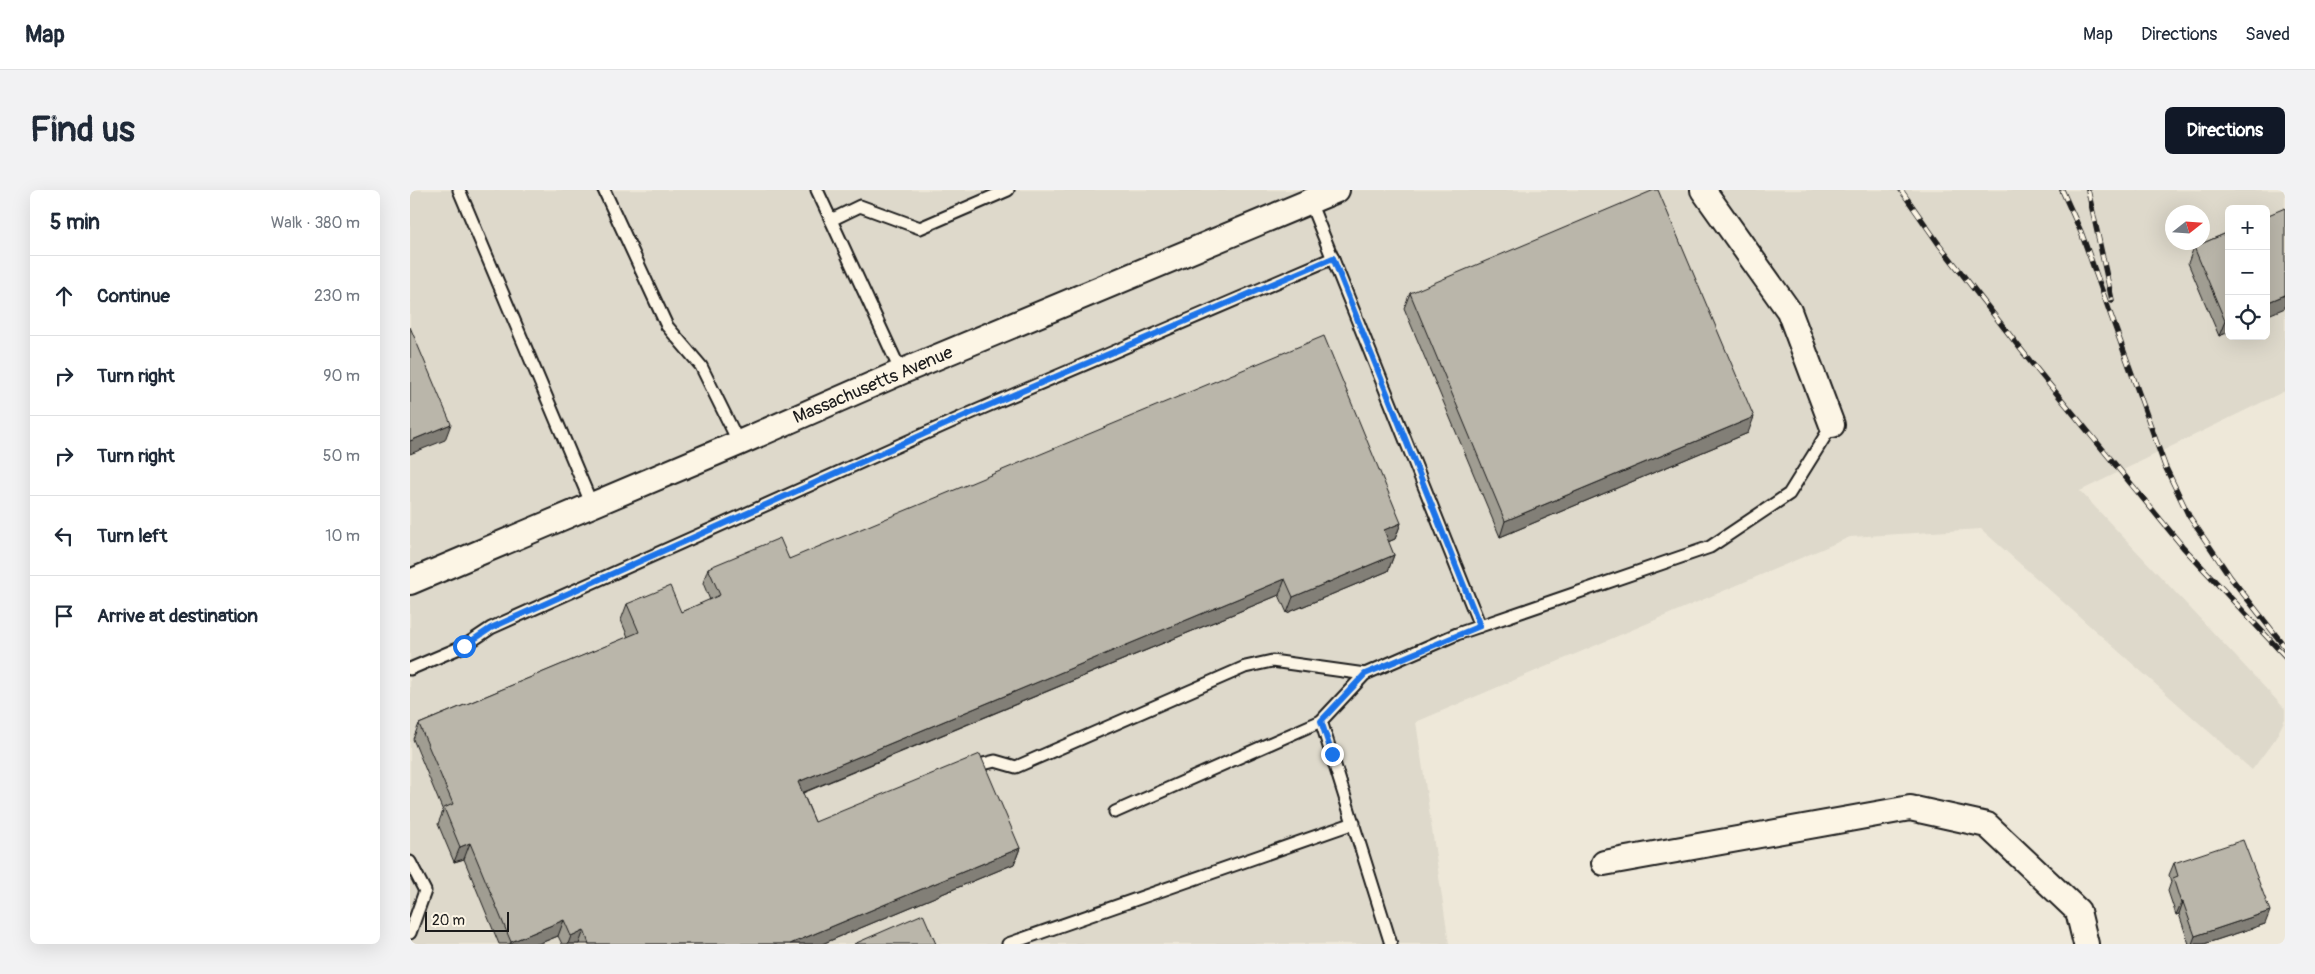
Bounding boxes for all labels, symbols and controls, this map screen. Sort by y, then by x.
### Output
text: Map [25,20,65,49]
text: Map [2083,23,2113,46]
text: Directions [2141,23,2217,46]
text: Saved [2245,23,2290,46]
button: Directions [2165,107,2285,154]
text: Find us [30,108,135,152]
north arrow [2165,205,2210,250]
map controls [2225,205,2270,340]
button: + [2225,205,2270,250]
text: 5 min [50,209,100,236]
text: Walk · 380 m [271,213,360,233]
button: − [2225,250,2270,295]
icon: ahead [50,282,78,310]
text: Continue [97,284,170,308]
text: 230 m [314,286,360,306]
button: locate [2225,295,2270,340]
street label: Massachusetts Avenue [790,341,956,429]
icon: right [50,362,78,390]
text: Turn right [97,364,175,388]
text: 90 m [323,366,360,386]
icon: right [50,442,78,470]
text: Turn right [97,444,175,468]
text: 50 m [323,446,360,466]
icon: left [50,522,78,550]
text: Turn left [97,524,167,548]
text: 10 m [325,526,360,546]
icon: arrive [50,602,78,630]
text: Arrive at destination [97,604,258,628]
route start [453,635,476,658]
route end [1321,743,1344,766]
scale bar [425,909,509,932]
text: 20 m [432,912,465,929]

